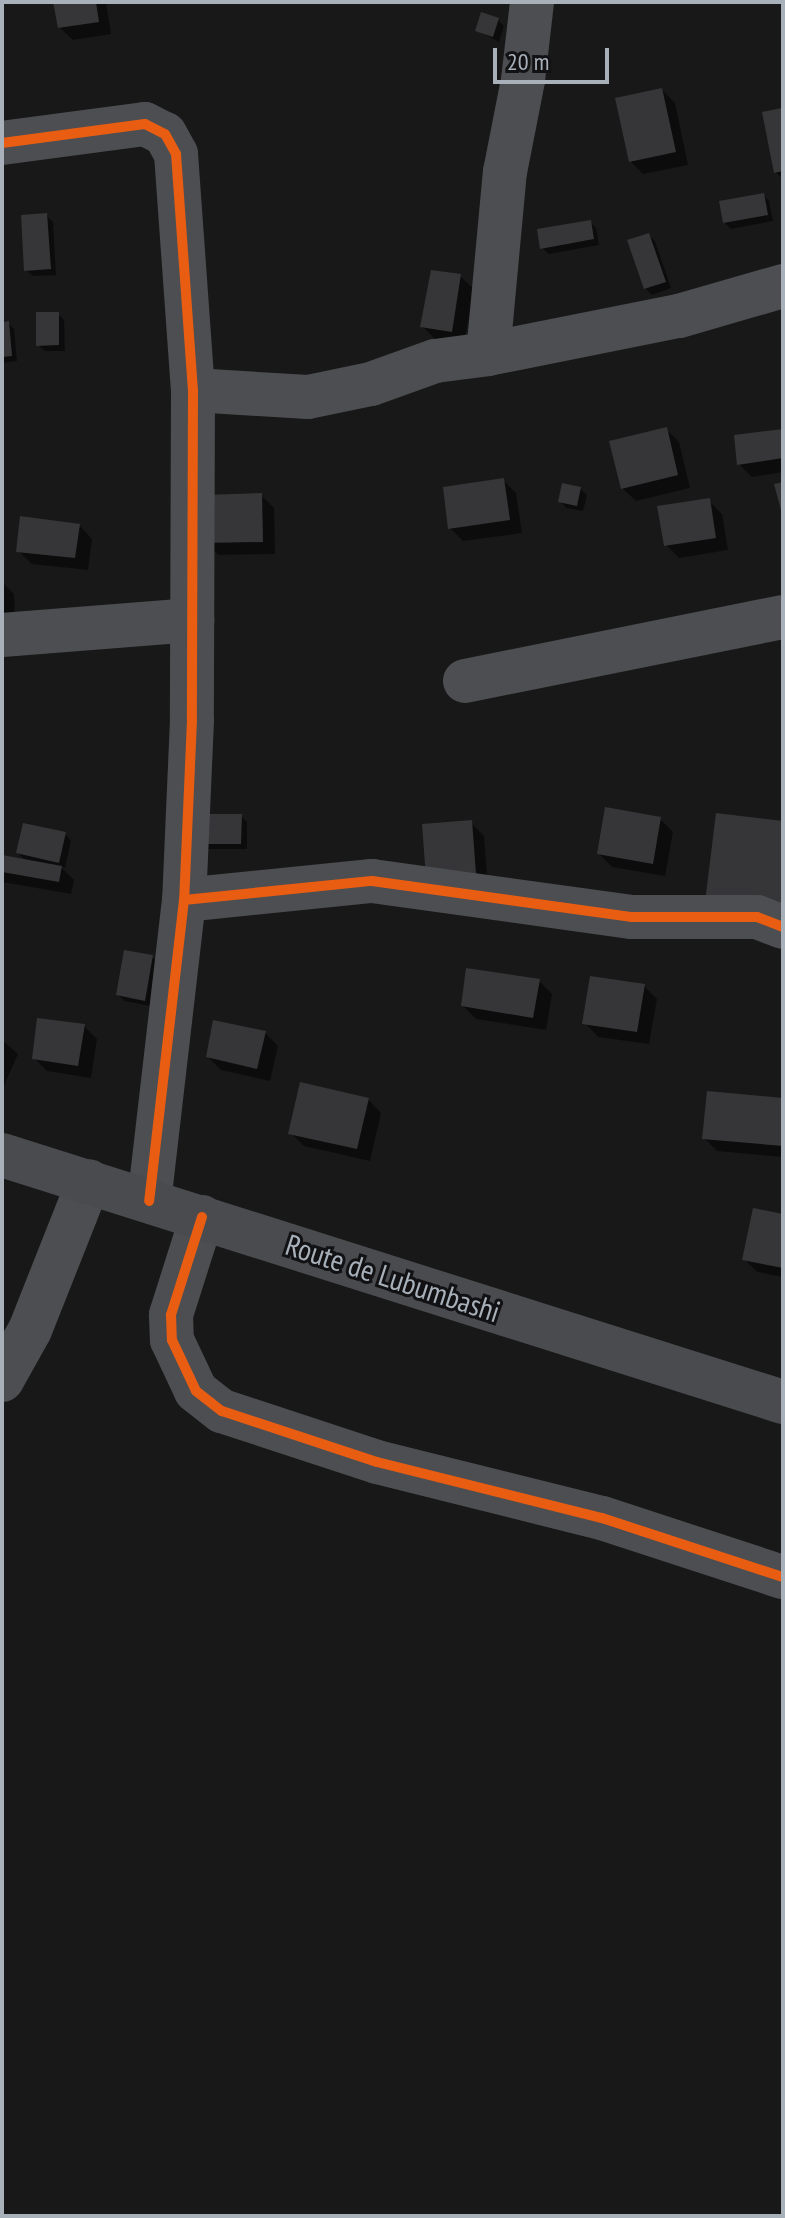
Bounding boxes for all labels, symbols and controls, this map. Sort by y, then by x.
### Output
scale bar [497,32,613,82]
text: 20 m [507,46,549,77]
street label: Route de Lubumbashi [281,1226,505,1330]

